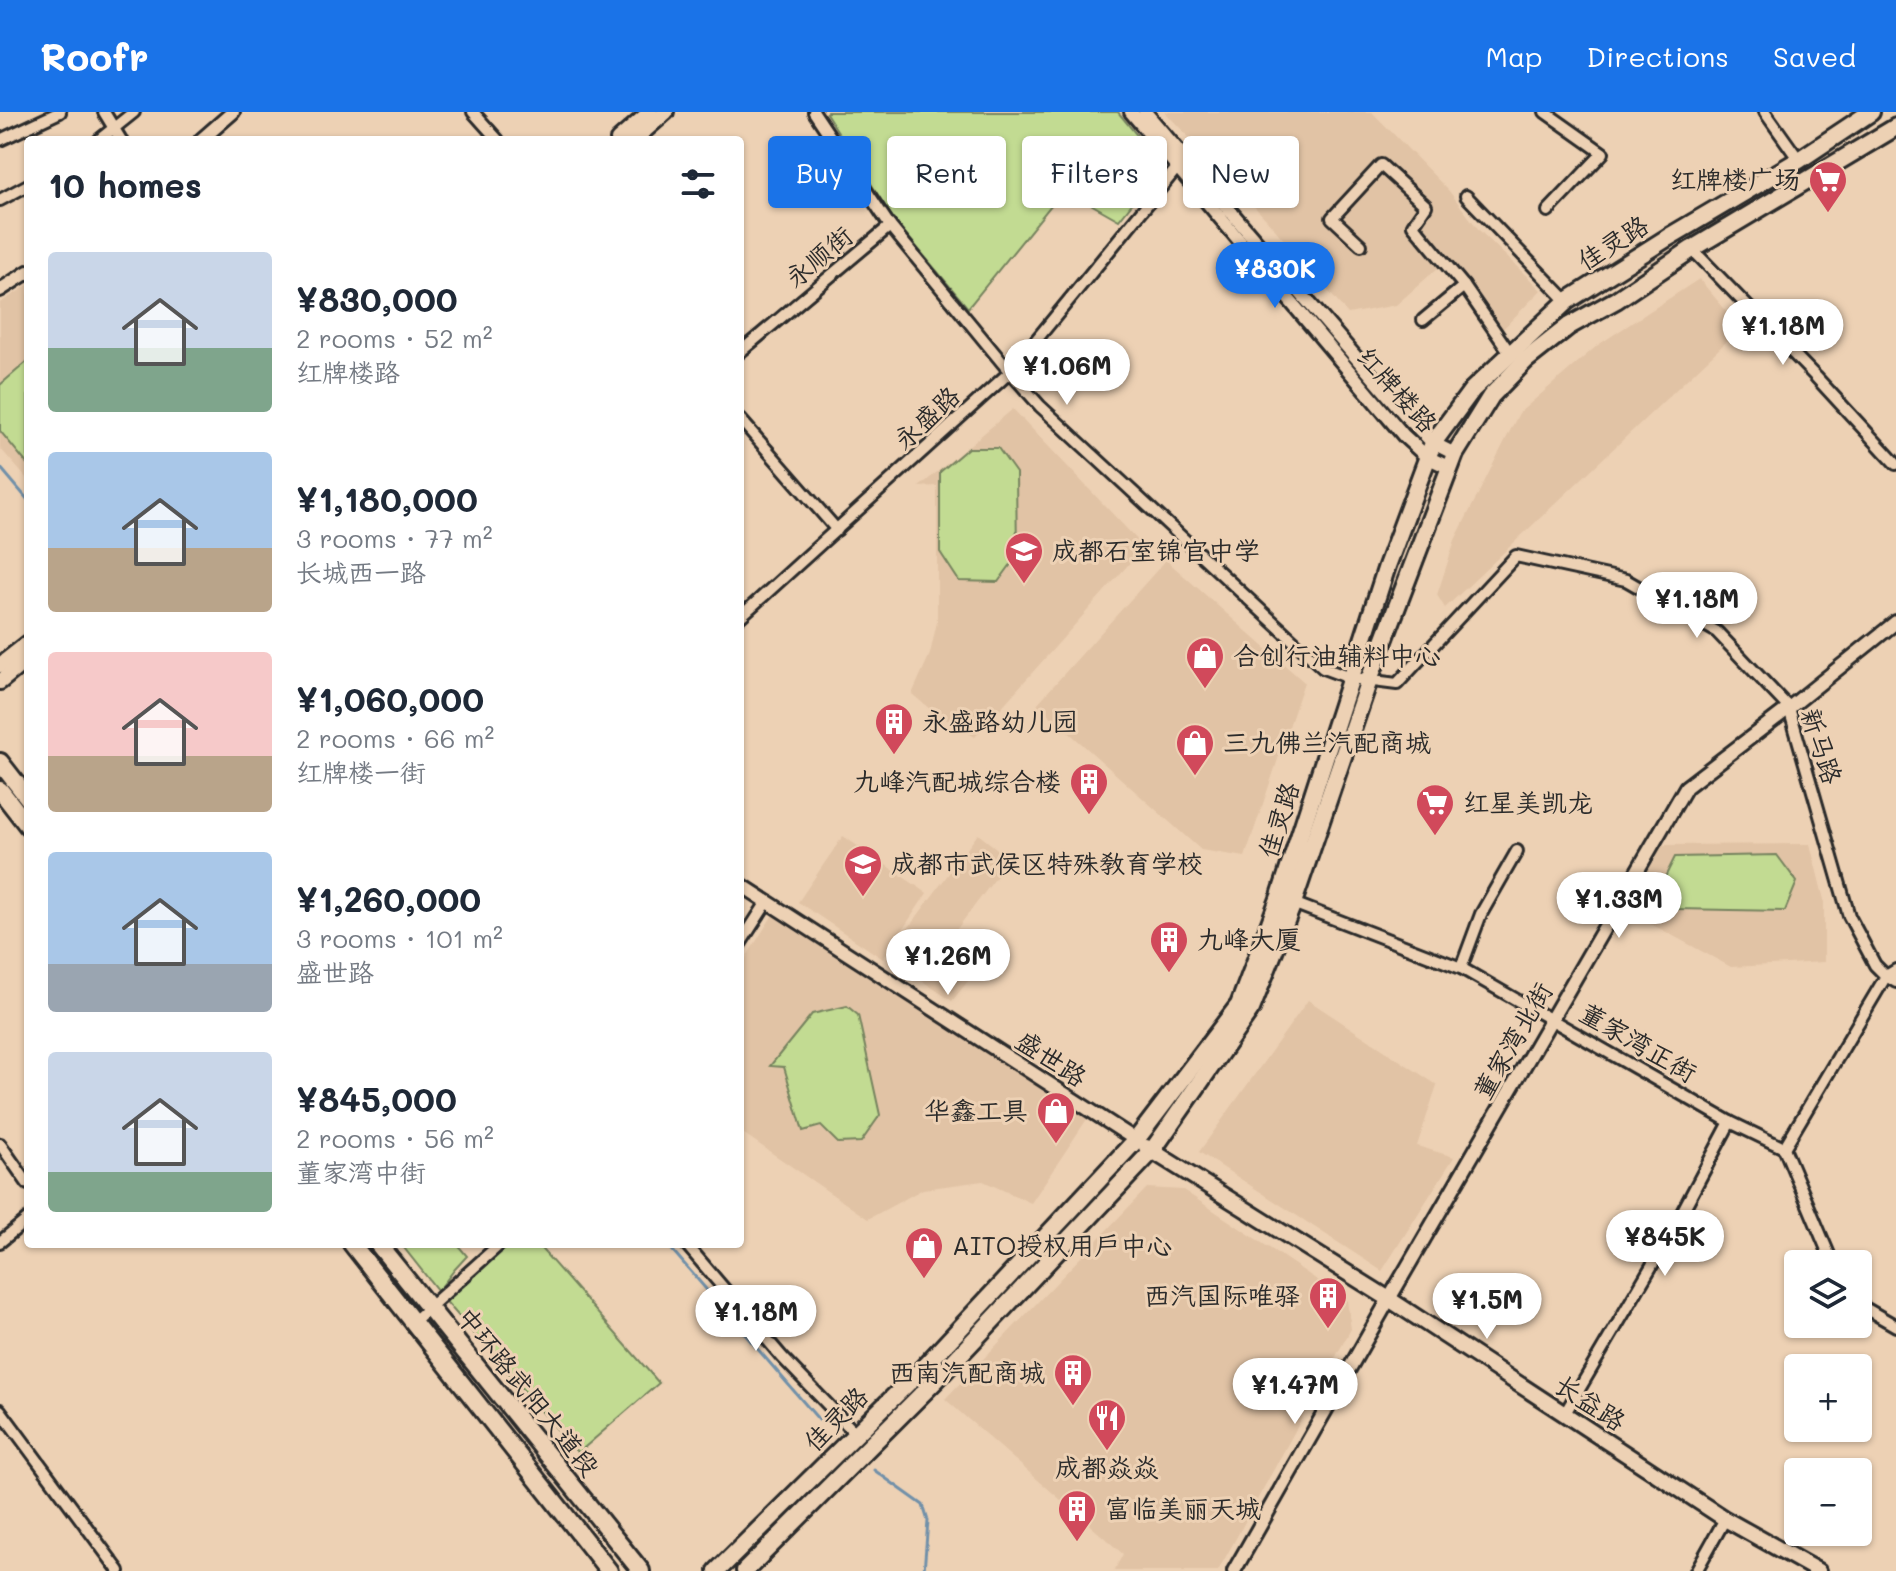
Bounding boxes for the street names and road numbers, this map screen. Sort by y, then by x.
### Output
street label: 佳灵路 [1570,207,1655,277]
street label: 永顺街 [778,218,859,294]
street label: 红牌楼路 [1350,339,1445,439]
street label: 永盛路 [886,378,966,456]
street label: 新马路 [1794,703,1850,788]
street label: 佳灵路 [1250,777,1306,862]
street label: 董家湾北街 [1465,976,1559,1105]
street label: 董家湾正街 [1574,995,1703,1089]
street label: 盛世路 [1010,1023,1094,1094]
street label: 中环路武阳大道段 [450,1300,607,1483]
street label: 长益路 [1549,1367,1633,1438]
street label: 佳灵路 [796,1379,875,1458]

